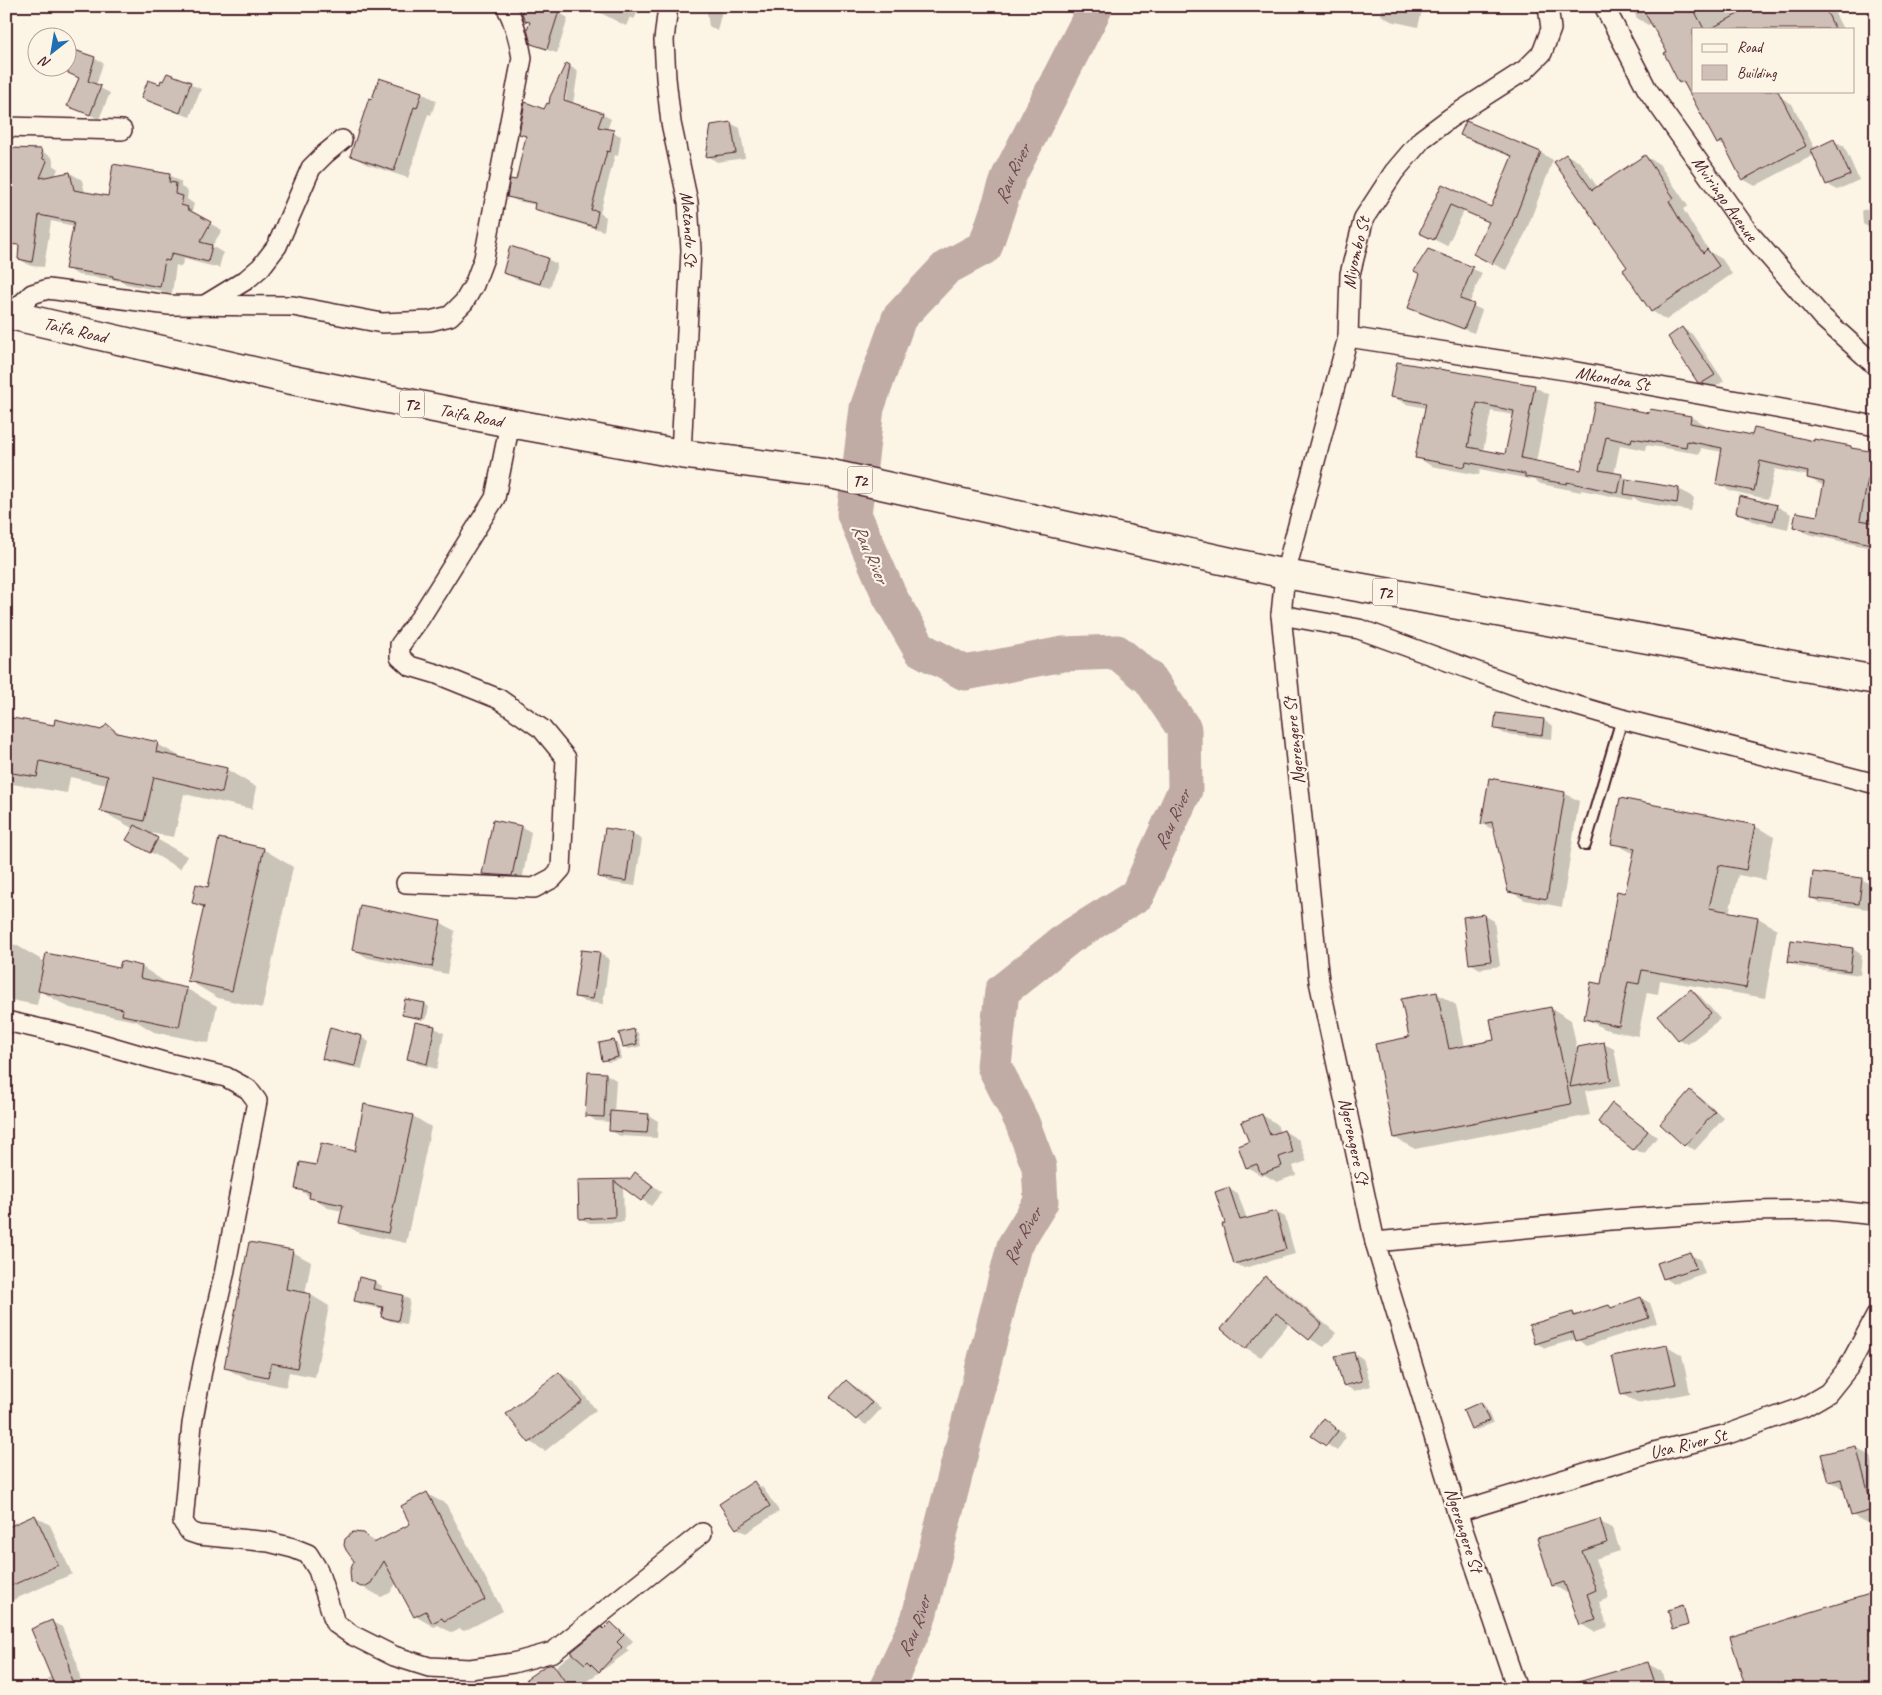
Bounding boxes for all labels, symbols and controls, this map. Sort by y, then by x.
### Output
north arrow [28,28,78,78]
legend [1692,28,1854,92]
text: Road [1737,38,1764,57]
text: N [35,52,54,72]
text: Building [1737,64,1777,83]
water label: Rau River [990,138,1038,207]
street label: Mviringo Avenue [1687,152,1763,247]
street label: Matandu St [675,189,702,269]
street label: Miyombo St [1339,213,1375,290]
street label: Taifa Road [41,312,112,349]
street label: Mkondoa St [1574,361,1653,396]
road number: T2 [400,390,424,418]
street label: Taifa Road [437,398,508,433]
road number: T2 [848,466,872,494]
water label: Rau River [846,520,895,590]
road number: T2 [1372,578,1398,606]
street label: Ngerengere St [1278,693,1310,786]
water label: Rau River [1149,784,1198,853]
street label: Ngerengere St [1334,1096,1374,1189]
water label: Rau River [999,1201,1049,1268]
street label: Usa River St [1648,1423,1730,1464]
street label: Ngerengere St [1440,1485,1489,1578]
water label: Rau River [892,1591,937,1660]

